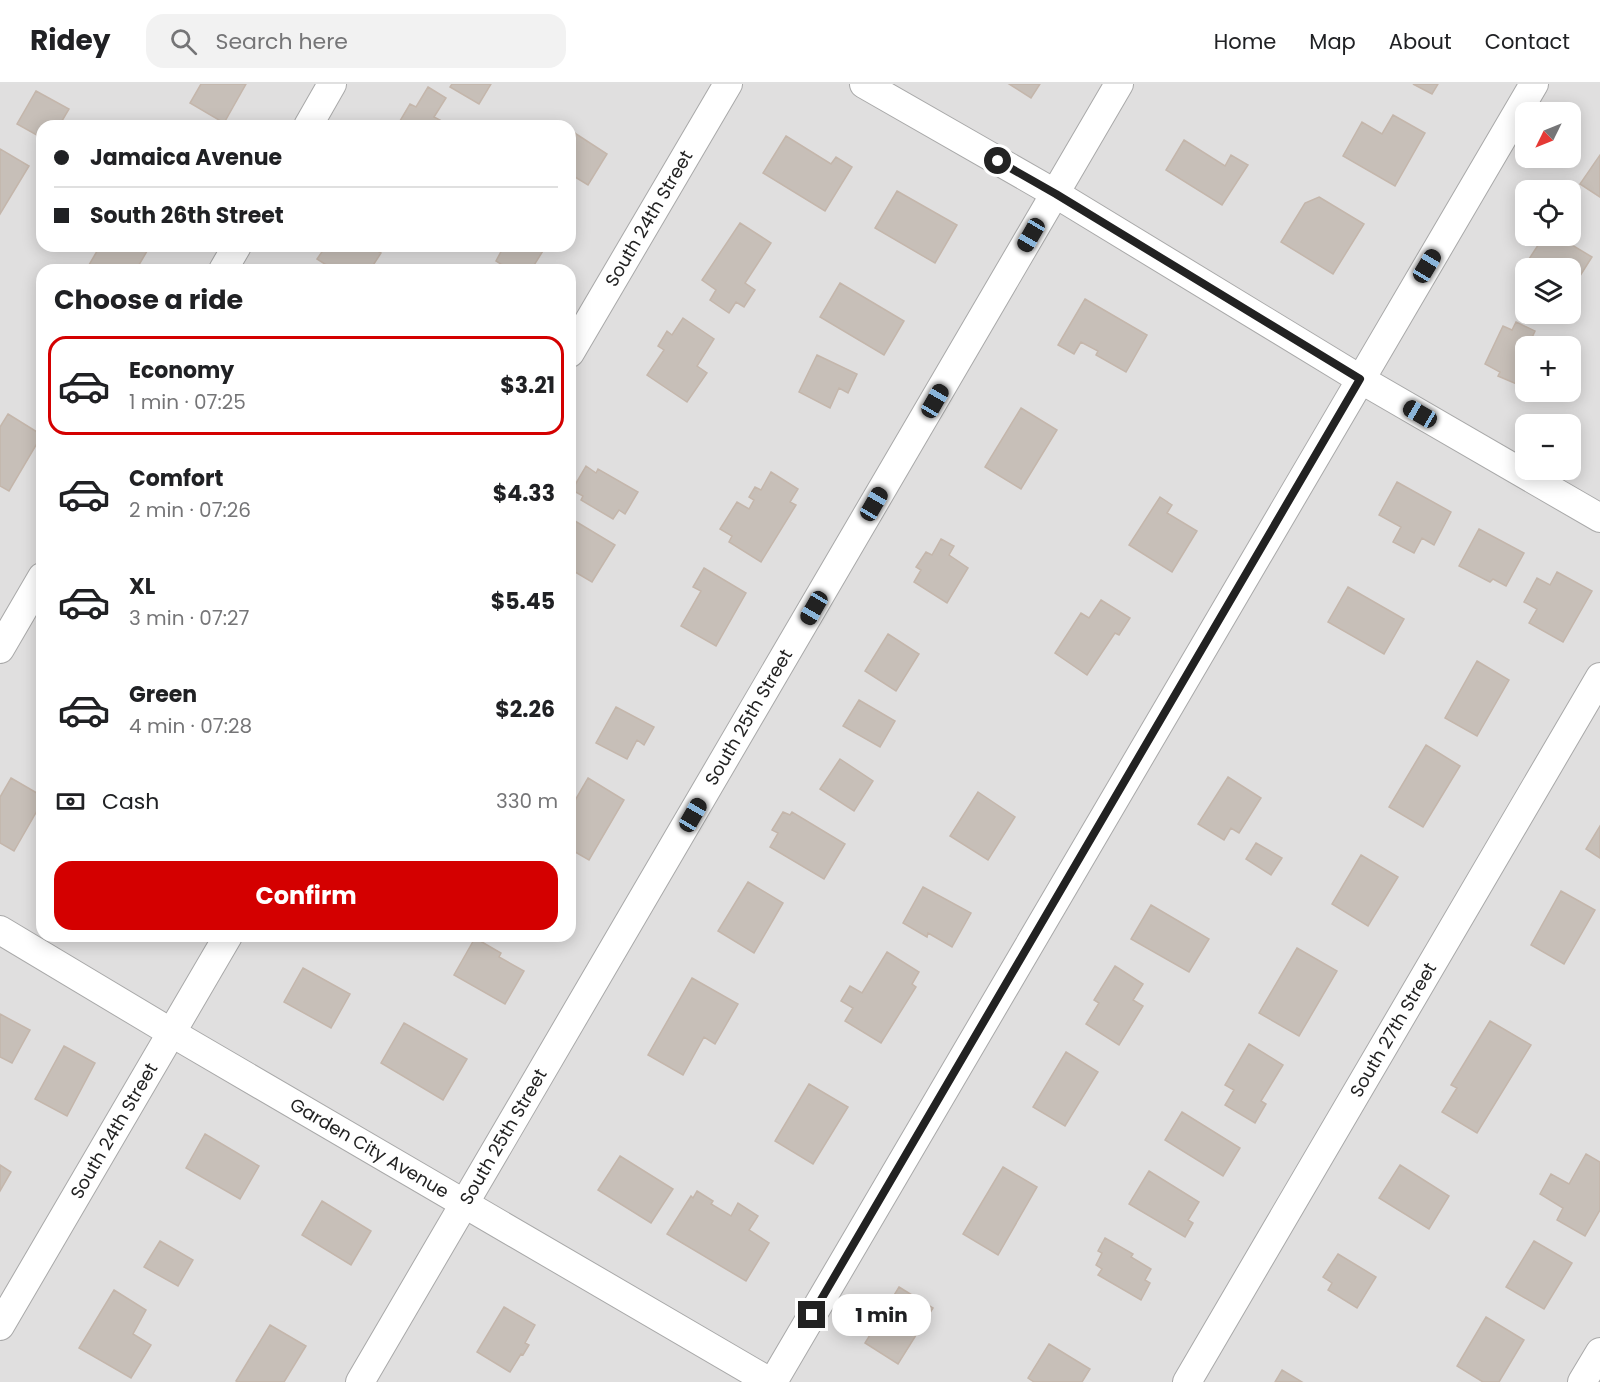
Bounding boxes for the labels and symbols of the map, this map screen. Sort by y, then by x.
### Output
north arrow [1515,102,1581,168]
street label: South 24th Street [599,146,698,291]
route start [984,147,1011,174]
car [1014,215,1048,255]
car [1410,246,1444,286]
car [918,381,952,421]
car [1400,397,1440,431]
car [857,484,891,524]
car [797,588,831,628]
street label: South 25th Street [699,644,798,790]
car [676,795,710,835]
street label: South 27th Street [1343,958,1442,1102]
street label: South 24th Street [64,1058,163,1203]
street label: South 25th Street [453,1064,553,1209]
street label: Garden City Avenue [286,1092,454,1204]
callout: 1 min [833,1294,932,1336]
route end [798,1301,825,1328]

